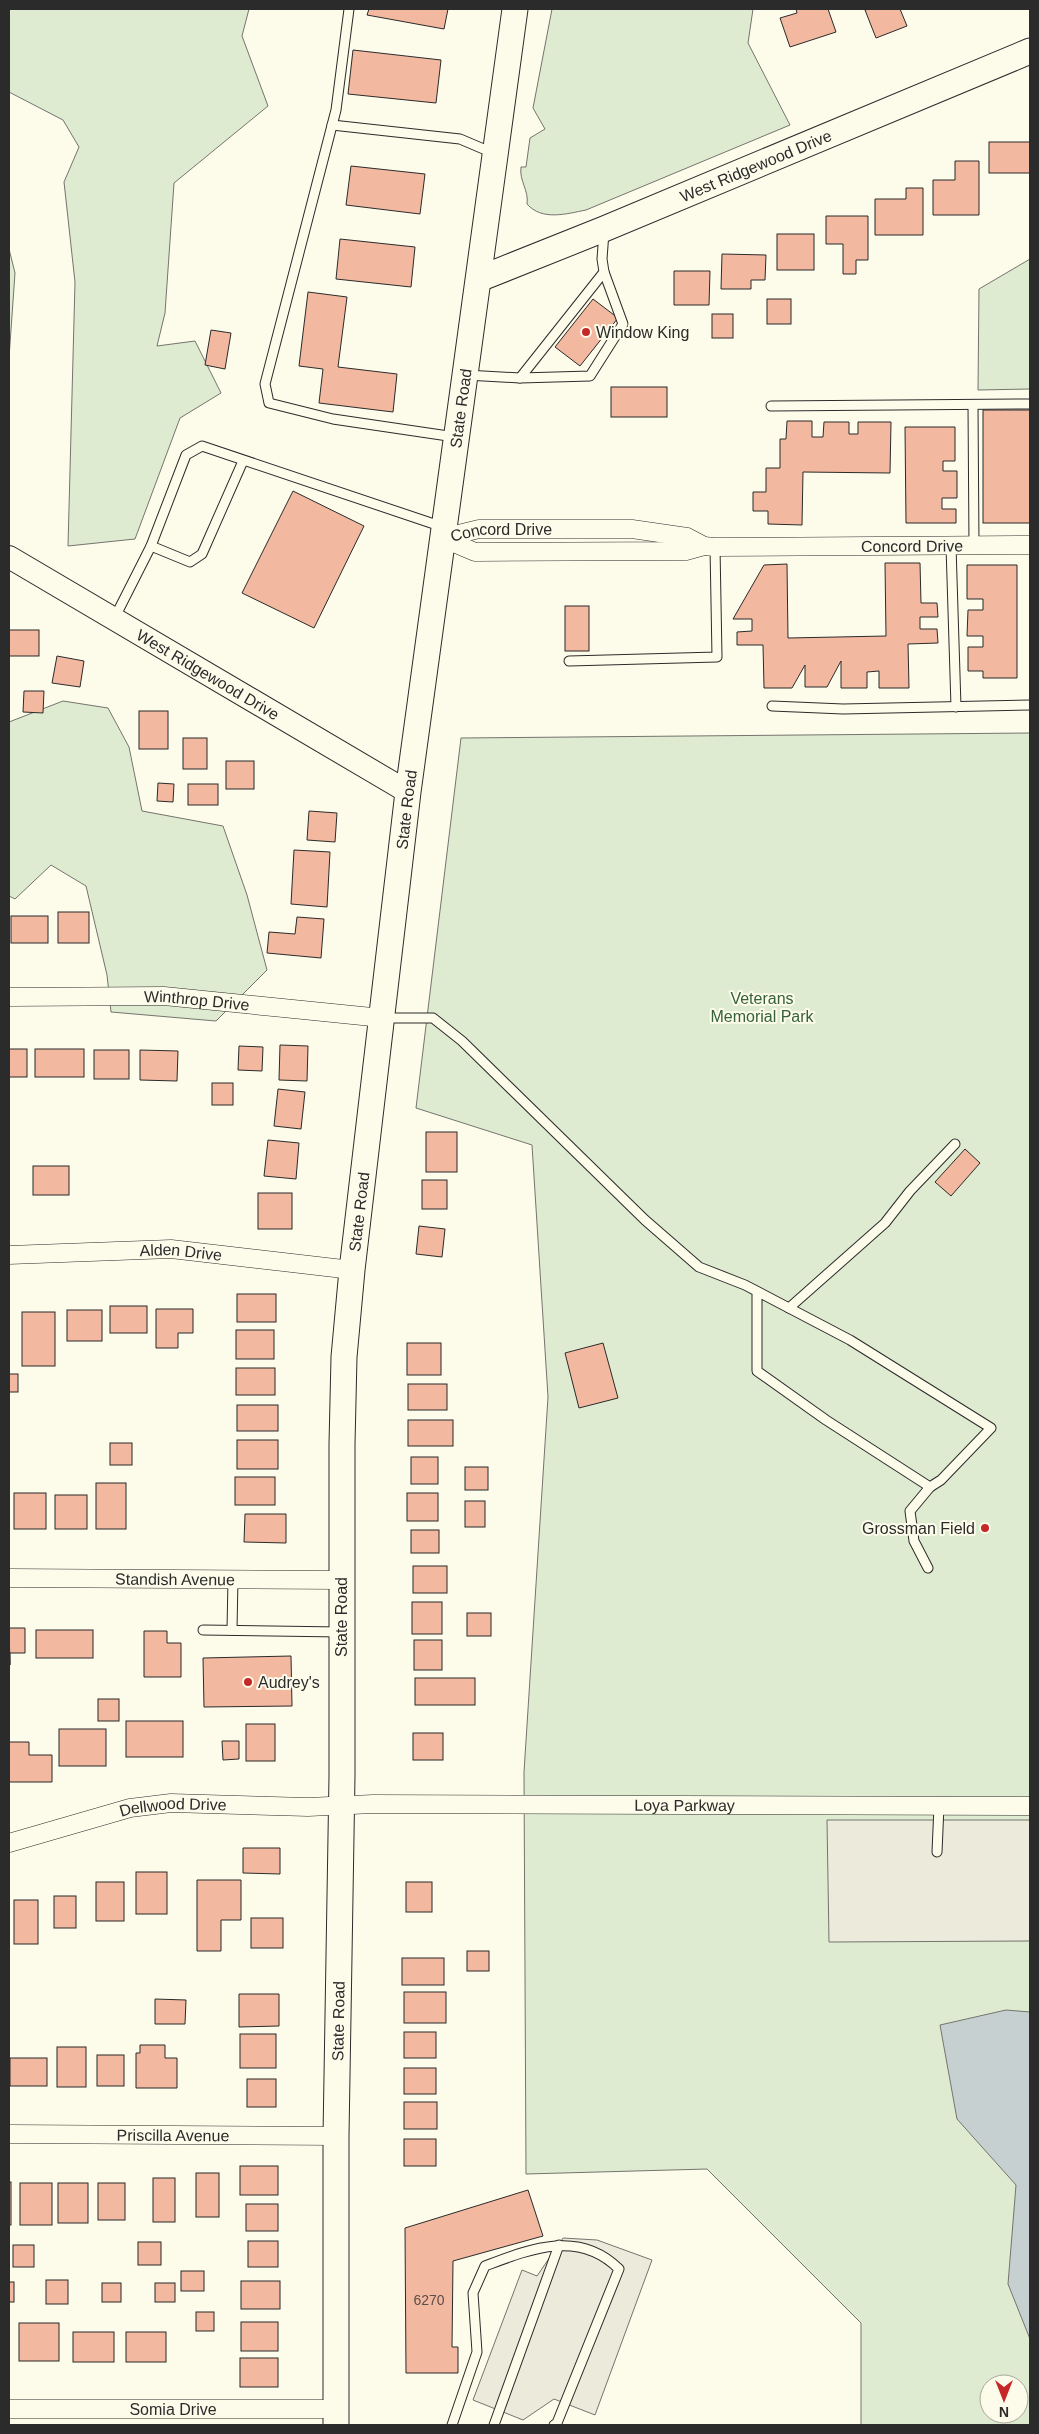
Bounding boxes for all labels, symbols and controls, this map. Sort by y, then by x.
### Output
street label: West Ridgewood Drive [677,126,834,205]
place label: Window King [596,324,689,341]
marker: Window King [580,326,592,338]
street label: State Road [447,367,474,449]
street label: Concord Drive [449,521,552,544]
street label: Concord Drive [861,537,963,555]
street label: West Ridgewood Drive [134,626,282,723]
street label: State Road [393,769,419,850]
street label: Winthrop Drive [144,987,250,1013]
park label: Veterans Memorial Park [710,990,815,1025]
street label: State Road [346,1171,372,1253]
street label: Alden Drive [139,1240,223,1263]
place label: Grossman Field [862,1520,975,1537]
marker: Grossman Field [979,1522,991,1534]
street label: Standish Avenue [115,1570,235,1588]
street label: State Road [333,1577,350,1657]
place label: Audrey's [258,1674,320,1691]
marker: Audrey's [242,1676,254,1688]
street label: Dellwood Drive [117,1794,227,1819]
street label: Loya Parkway [634,1796,735,1814]
street label: State Road [329,1981,347,2061]
street label: Priscilla Avenue [117,2126,230,2144]
house number: 6270 [413,2292,445,2308]
north arrow [979,2374,1029,2424]
street label: Somia Drive [129,2401,217,2418]
text: N [999,2404,1009,2420]

